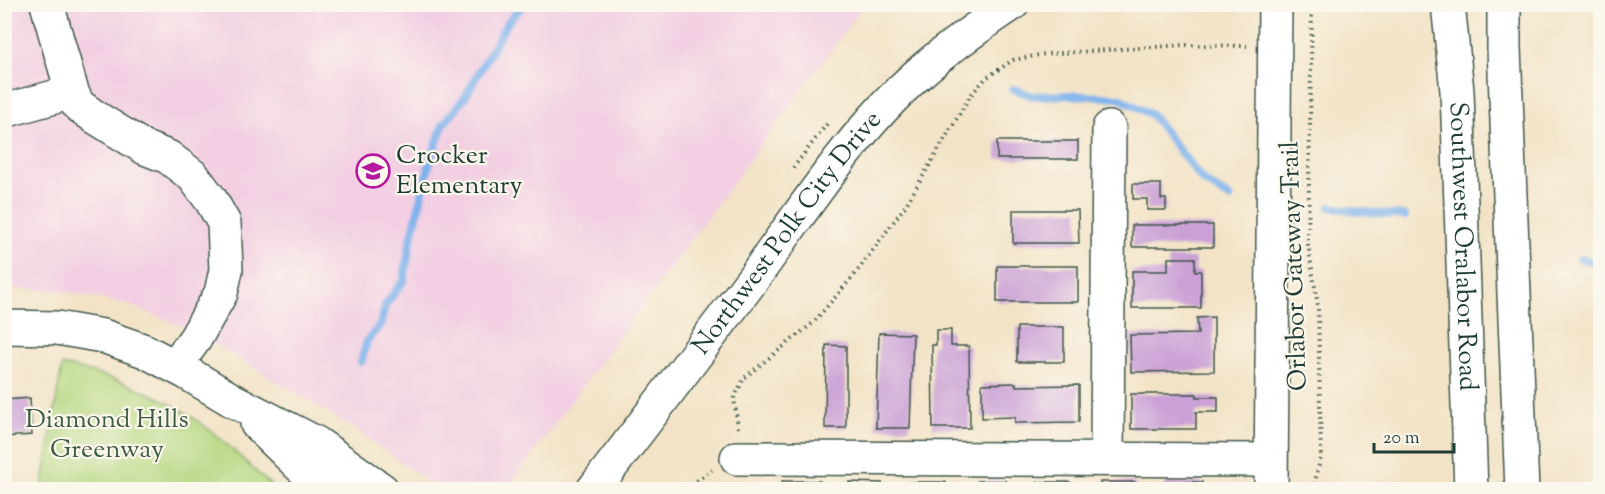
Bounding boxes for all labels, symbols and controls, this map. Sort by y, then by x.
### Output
street label: Southwest Oralabor Road [1439,101,1486,392]
street label: Northwest Polk City Drive [683,103,891,363]
place label: Crocker Elementary [396,138,523,205]
street label: Orlabor Gateway Trail [1272,140,1318,392]
school or university icon: Crocker Elementary [355,153,391,189]
park label: Diamond Hills Greenway [25,402,189,469]
scale bar [1374,416,1454,454]
text: 20 m [1383,426,1420,452]

